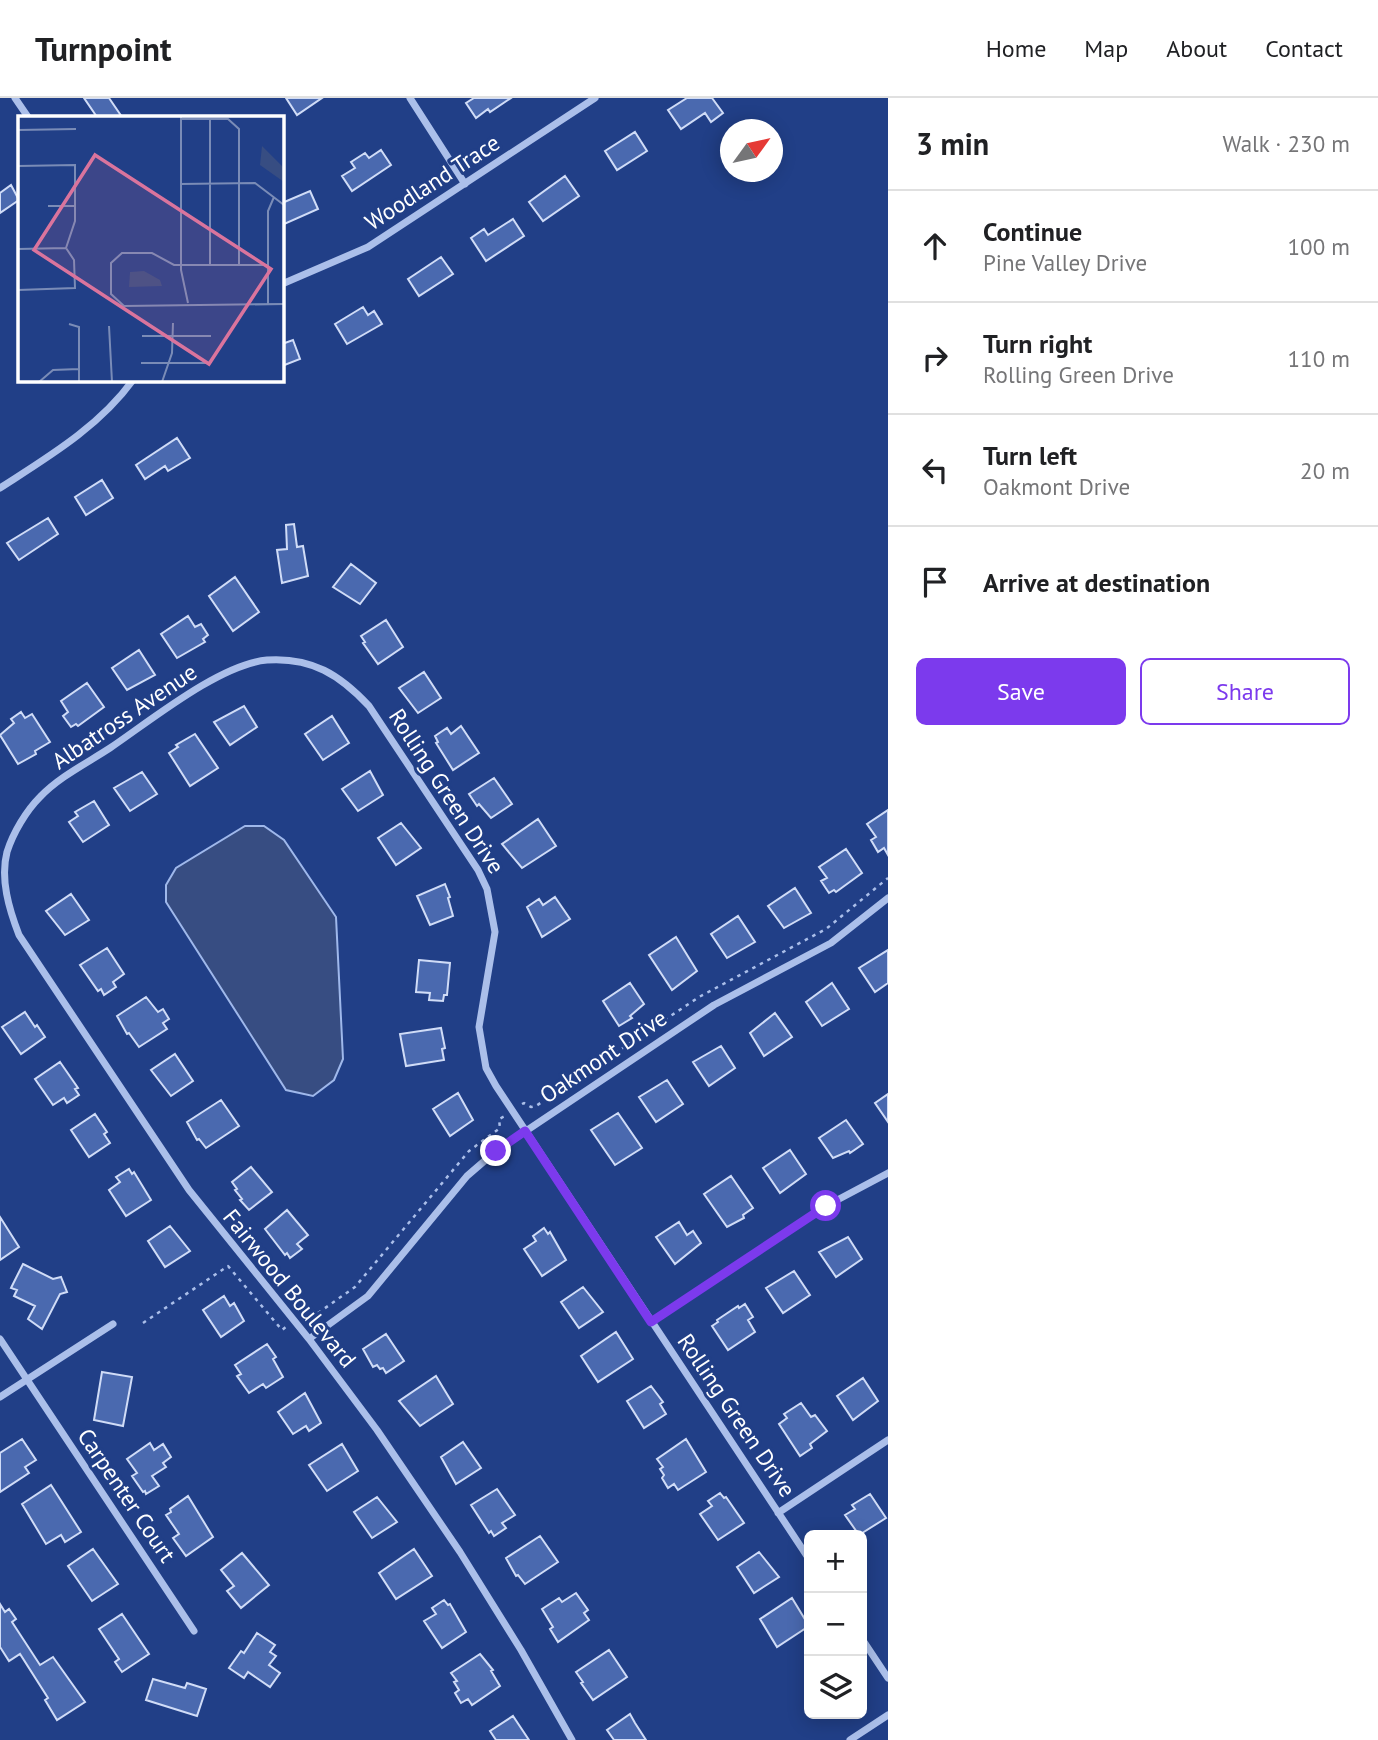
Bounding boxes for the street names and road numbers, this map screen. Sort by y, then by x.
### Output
street label: Woodland Trace [359,128,505,236]
street label: Albatross Avenue [46,657,202,775]
street label: Rolling Green Drive [383,703,511,879]
street label: Oakmont Drive [534,1003,672,1109]
street label: Fairwood Boulevard [217,1203,363,1373]
street label: Rolling Green Drive [672,1328,802,1502]
street label: Carpenter Court [72,1423,183,1568]

